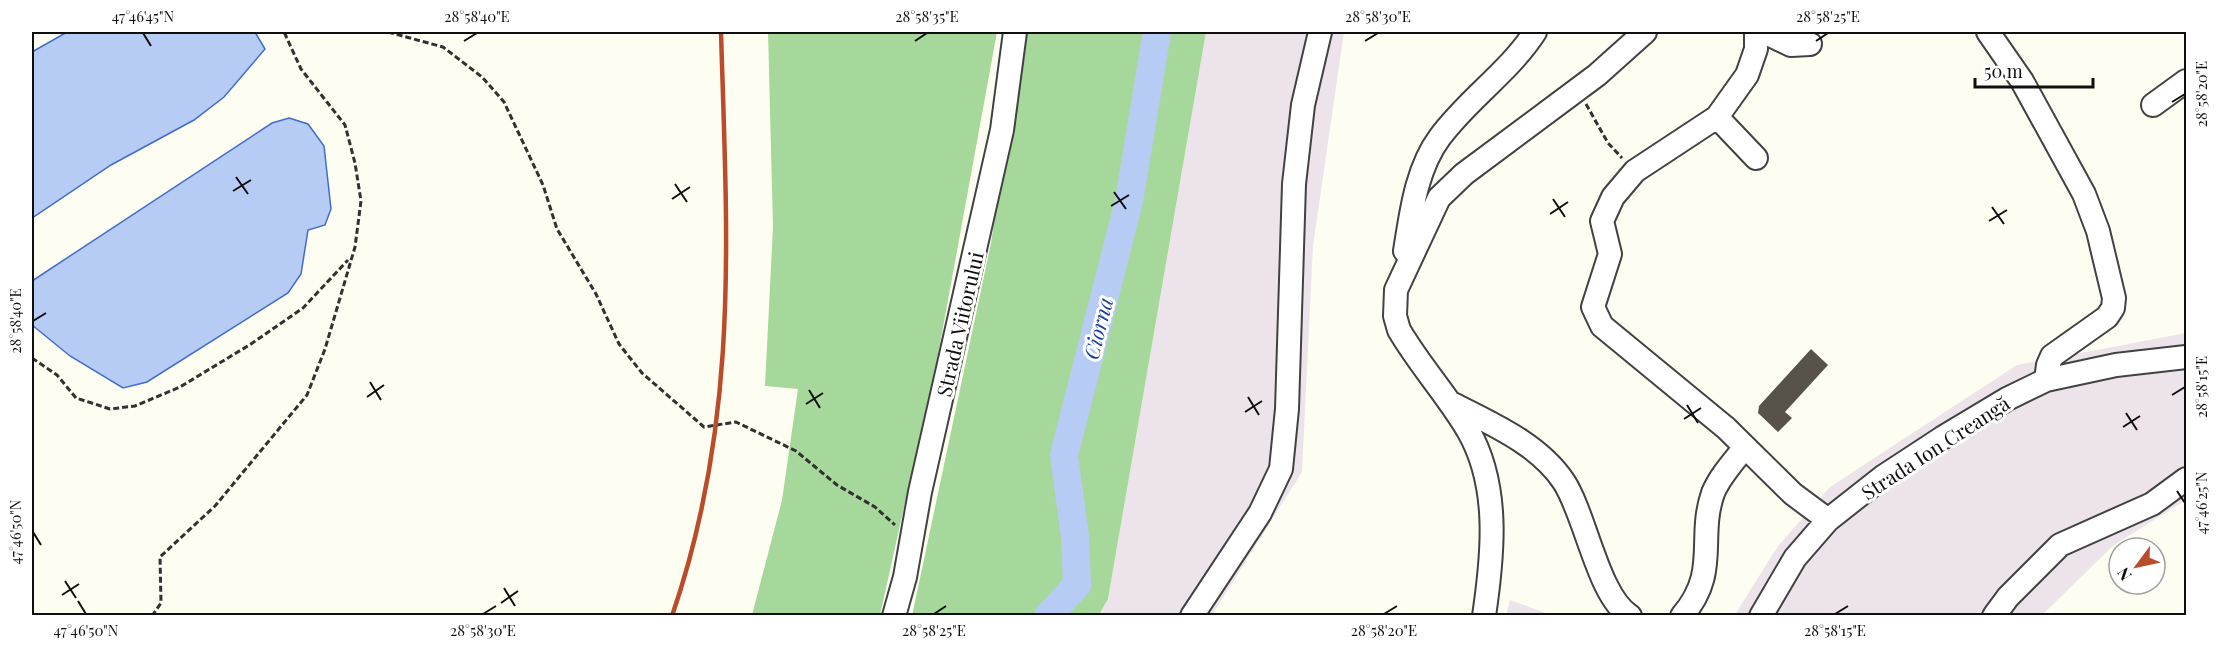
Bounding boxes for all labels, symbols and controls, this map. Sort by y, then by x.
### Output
text: 47°46'45"N [112,6,175,26]
text: 28°58'40"E [444,6,510,26]
text: 28°58'35"E [895,6,959,26]
text: 28°58'30"E [1345,6,1411,26]
text: 28°58'25"E [1796,6,1860,26]
scale bar [1975,51,2094,89]
text: 50 m [1984,59,2023,83]
text: 28°58'20"E [2191,61,2211,127]
street label: Strada Viitorului [929,249,989,399]
text: 28°58'40"E [5,288,25,354]
water label: Ciorna [1076,294,1118,362]
text: 28°58'15"E [2191,356,2211,418]
street label: Strada Ion Creangă [1856,389,2014,505]
text: 47°46'25"N [2191,471,2211,535]
text: 47°46'50"N [5,499,25,564]
north arrow [2107,536,2167,596]
text: N [2112,564,2136,585]
text: 47°46'50"N [54,620,119,640]
text: 28°58'30"E [450,620,516,640]
text: 28°58'25"E [902,620,966,640]
text: 28°58'20"E [1351,620,1417,640]
text: 28°58'15"E [1804,620,1866,640]

